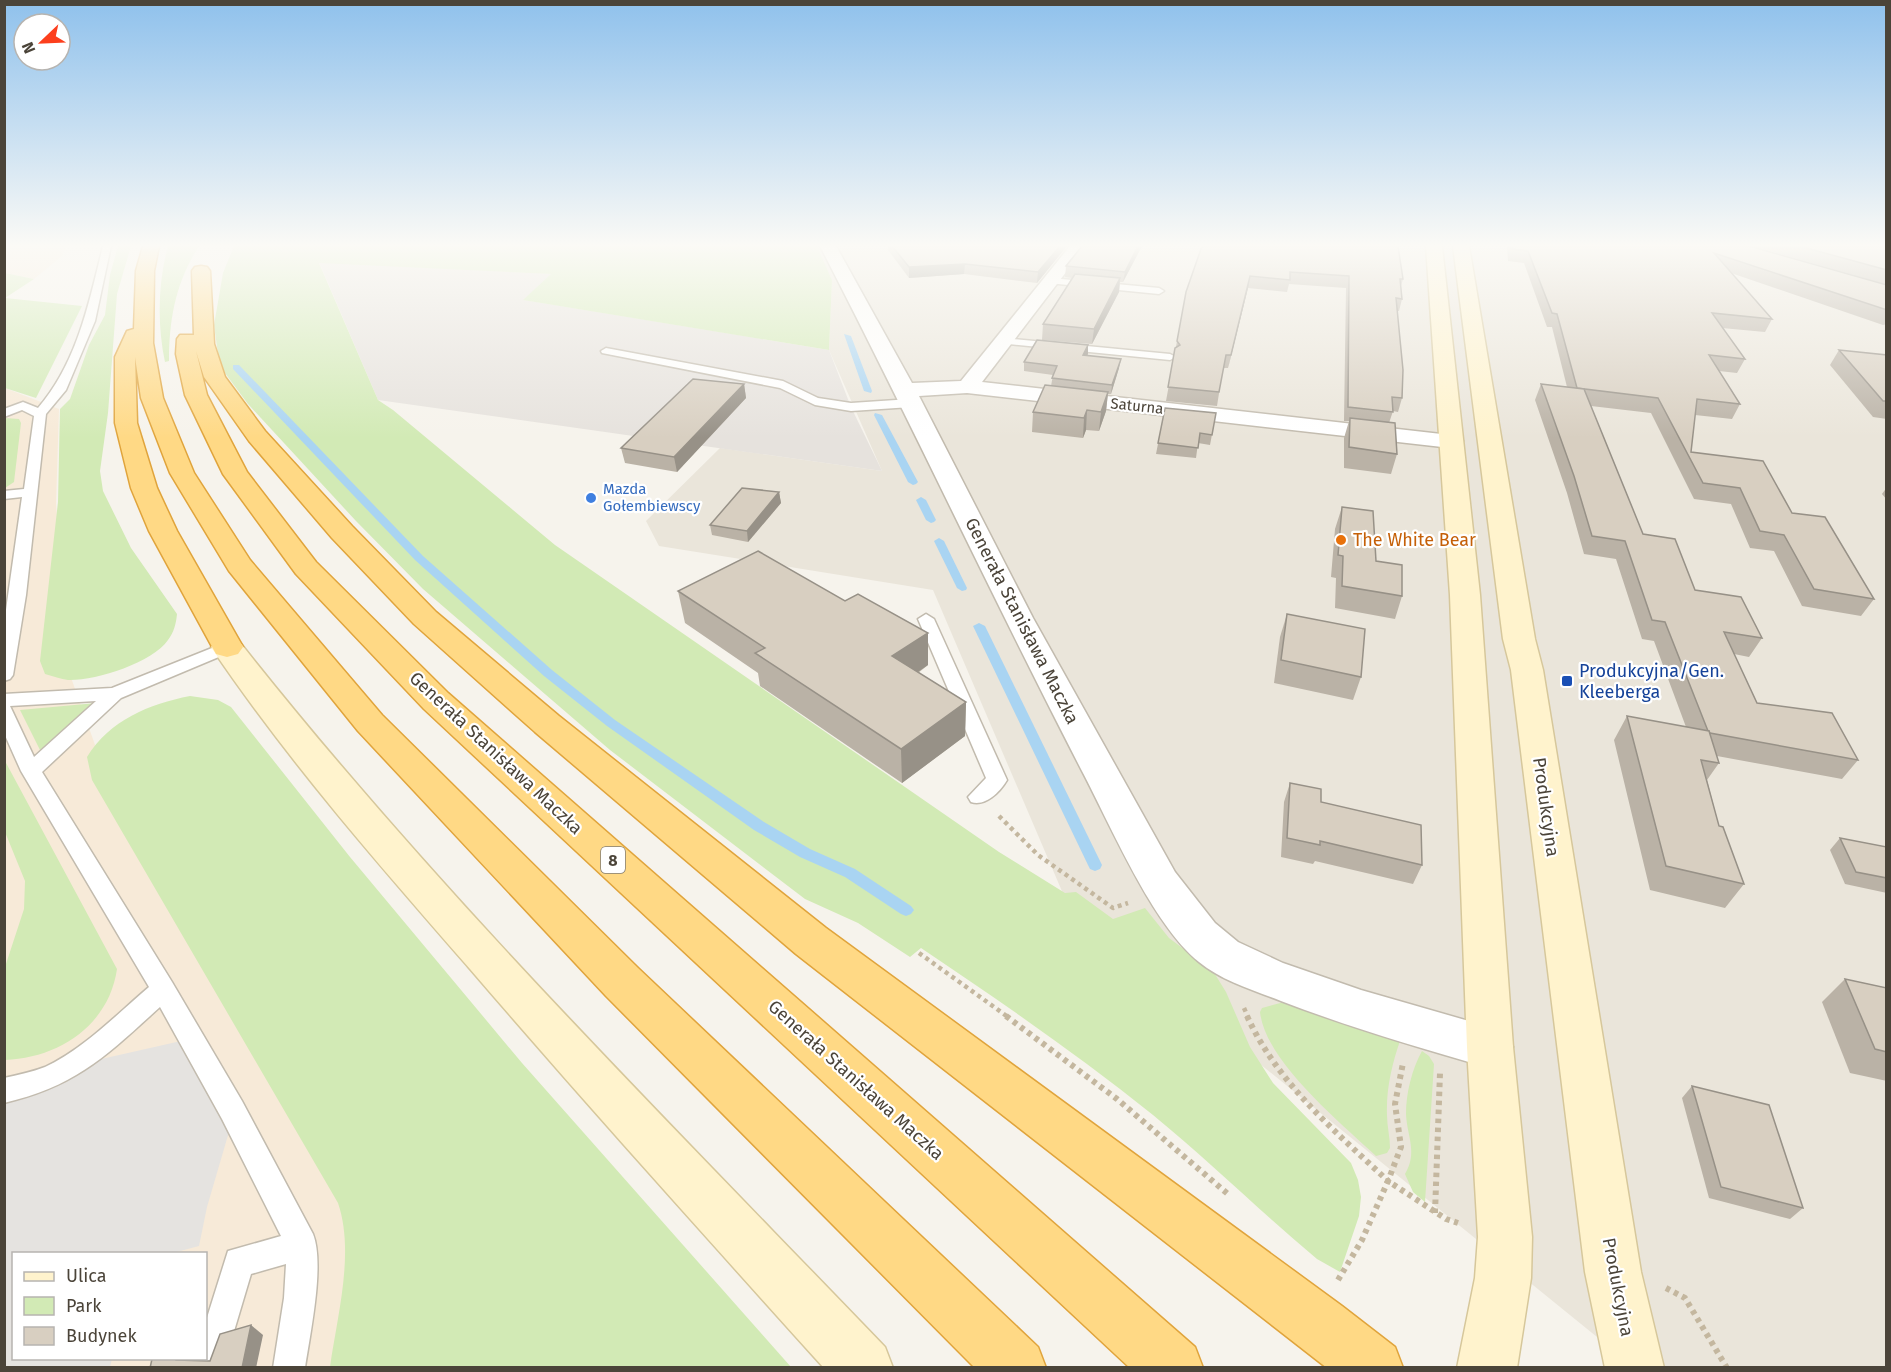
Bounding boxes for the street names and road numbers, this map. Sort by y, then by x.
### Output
street label: Saturna [1110,394,1164,418]
street label: Generała Stanisława Maczka [960,514,1084,728]
street label: Generała Stanisława Maczka [405,667,587,839]
street label: Produkcyjna [1528,756,1564,858]
road number: 8 [601,847,625,873]
street label: Generała Stanisława Maczka [764,995,948,1165]
street label: Produkcyjna [1598,1236,1638,1338]

